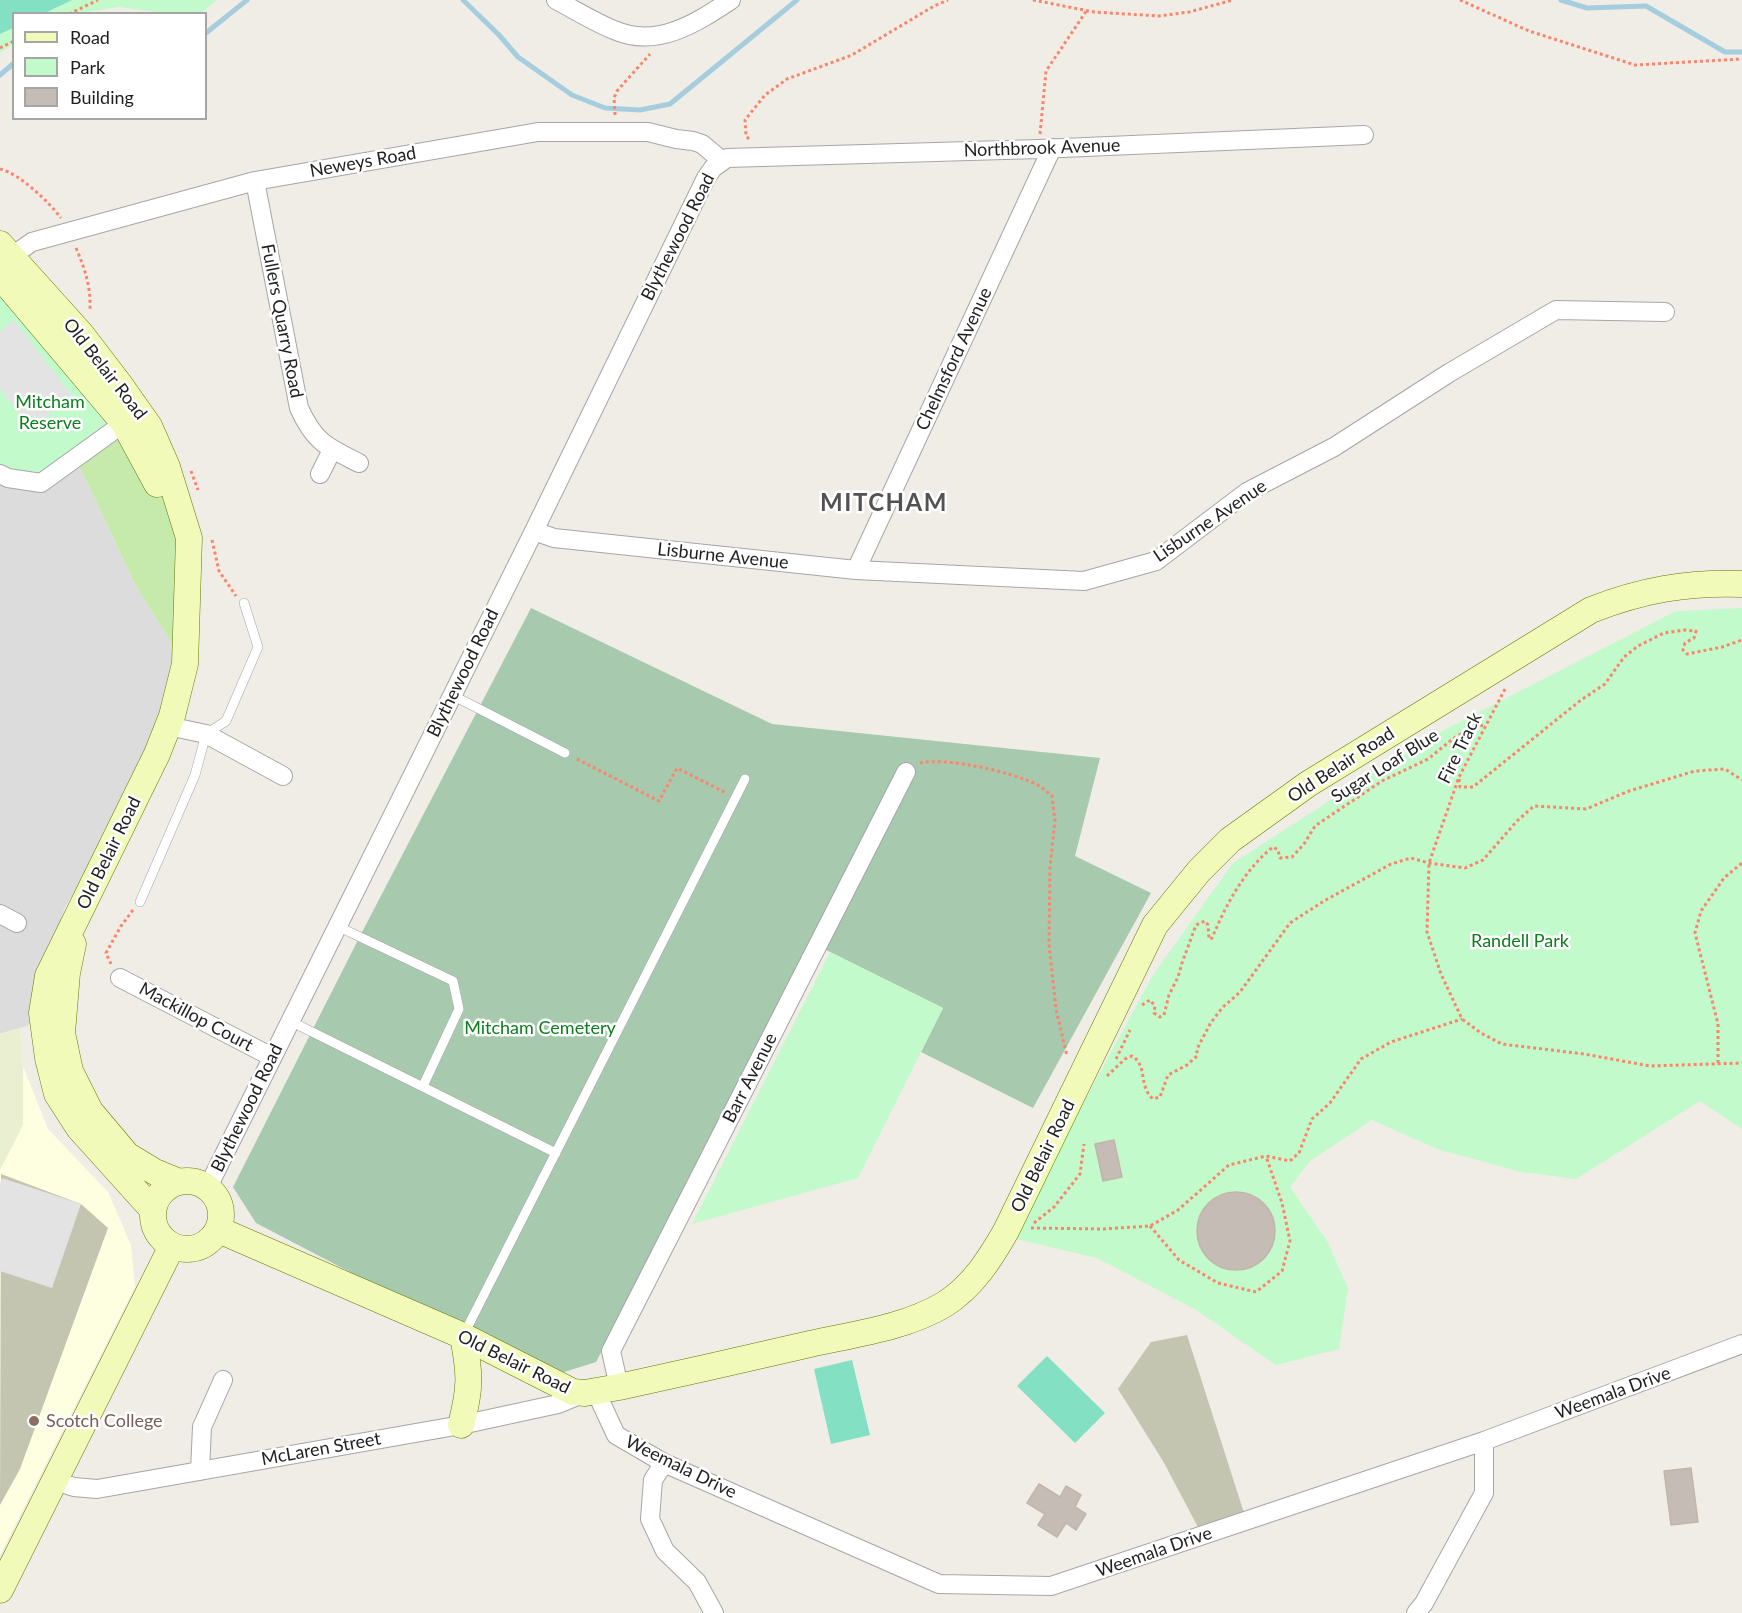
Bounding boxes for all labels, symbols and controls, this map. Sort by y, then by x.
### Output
legend [12,12,207,120]
text: Road [70,26,110,48]
text: Park [70,56,105,78]
text: Building [70,86,134,108]
street label: Northbrook Avenue [963,134,1121,162]
street label: Neweys Road [308,142,418,182]
street label: Blythewood Road [637,170,719,304]
street label: Fullers Quarry Road [256,242,308,400]
street label: Chelmsford Avenue [911,284,997,434]
street label: Old Belair Road [59,314,151,424]
park label: Mitcham Reserve [15,391,85,434]
street label: Lisburne Avenue [1149,475,1271,567]
district label: MITCHAM [820,489,948,517]
street label: Lisburne Avenue [656,538,790,574]
street label: Blythewood Road [423,605,503,741]
street label: Fire Track [1434,709,1486,787]
street label: Old Belair Road [1284,723,1398,807]
street label: Sugar Loaf Blue [1327,724,1443,808]
street label: Old Belair Road [72,793,146,913]
park label: Randell Park [1471,930,1569,952]
street label: Mackillop Court [135,978,257,1056]
park label: Mitcham Cemetery [464,1017,616,1039]
street label: Barr Avenue [718,1030,782,1126]
street label: Blythewood Road [207,1040,287,1176]
street label: Old Belair Road [1006,1096,1080,1216]
street label: Old Belair Road [454,1325,574,1399]
street label: Weemala Drive [1552,1362,1674,1424]
place label: Scotch College [46,1410,163,1432]
marker: Scotch College [27,1414,41,1428]
street label: McLaren Street [260,1428,382,1470]
street label: Weemala Drive [622,1431,740,1503]
street label: Weemala Drive [1093,1522,1215,1582]

